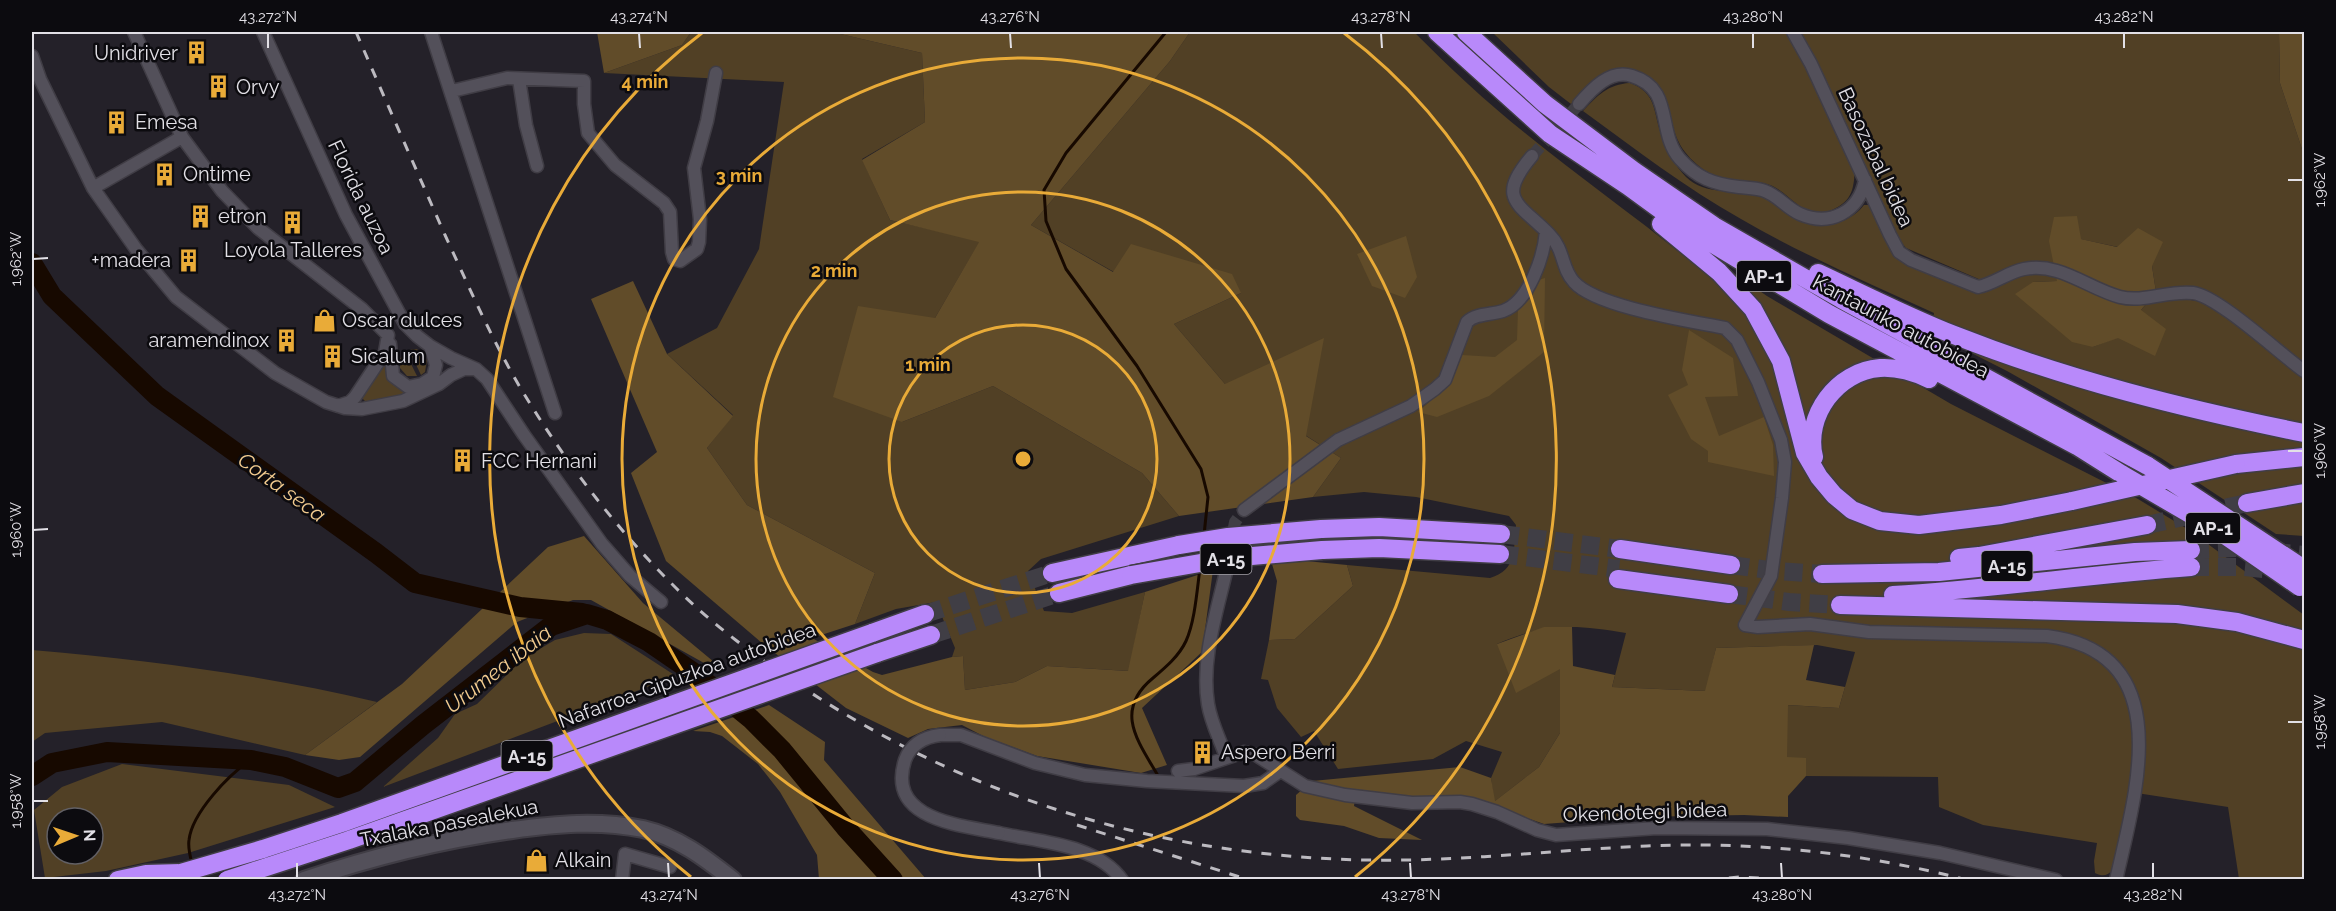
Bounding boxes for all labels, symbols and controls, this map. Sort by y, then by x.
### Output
text: 43.272°N [239,8,297,26]
text: 43.274°N [610,8,668,26]
text: 43.276°N [980,8,1040,26]
text: 43.278°N [1351,8,1411,26]
text: 43.280°N [1723,8,1783,26]
text: 43.282°N [2095,8,2153,26]
building icon: Unidriver [183,40,209,66]
place label: Unidriver [94,41,178,65]
text: 4 min [622,71,668,92]
building icon: Orvy [205,74,231,100]
place label: Orvy [236,75,280,99]
street label: Basozabal bidea [1833,83,1919,231]
building icon: Emesa [104,109,130,135]
place label: Emesa [135,110,198,134]
street label: Florida auzoa [323,136,399,258]
text: 1.962°W [2311,152,2329,207]
building icon: Ontime [152,161,178,187]
place label: Ontime [183,162,251,186]
text: 3 min [716,165,762,186]
building icon: etron [187,203,213,229]
place label: etron [218,204,267,228]
building icon: Loyola Talleres [280,210,306,236]
text: 1.962°W [7,231,25,286]
place label: Loyola Talleres [224,238,362,262]
building icon: +madera [176,247,202,273]
place label: +madera [91,248,171,272]
text: 2 min [811,260,857,281]
road number: AP-1 [1737,261,1791,291]
street label: Kantauriko autobidea [1809,269,1993,383]
shop icon: Oscar dulces [311,307,337,333]
place label: Oscar dulces [342,308,462,332]
building icon: aramendinox [274,327,300,353]
place label: aramendinox [148,328,269,352]
building icon: Sicalum [320,343,346,369]
place label: Sicalum [351,344,425,368]
text: 1 min [905,354,951,375]
text: 1.960°W [2311,423,2329,479]
water label: Corta seca [233,447,331,527]
building icon: FCC Hernani [450,448,476,474]
place label: FCC Hernani [481,449,597,473]
centre of rings [1013,449,1033,469]
text: 1.960°W [7,502,25,558]
road number: AP-1 [2186,513,2240,543]
road number: A-15 [1200,544,1252,574]
road number: A-15 [1982,551,2032,581]
street label: Nafarroa-Gipuzkoa autobidea [555,617,819,733]
water label: Urumea ibaia [440,620,556,718]
text: 1.958°W [2311,694,2329,749]
building icon: Aspero Berri [1190,739,1216,765]
place label: Aspero Berri [1221,740,1335,764]
road number: A-15 [502,741,552,771]
text: 1.958°W [7,773,25,828]
street label: Txalaka pasealekua [358,794,540,852]
street label: Okendotegi bidea [1562,797,1728,827]
north arrow [45,806,105,866]
text: N [80,829,99,842]
shop icon: Alkain [524,847,550,873]
place label: Alkain [555,848,611,872]
text: 43.272°N [268,886,326,904]
text: 43.274°N [640,886,698,904]
text: 43.276°N [1010,886,1070,904]
text: 43.278°N [1381,886,1441,904]
text: 43.280°N [1752,886,1812,904]
text: 43.282°N [2124,886,2182,904]

